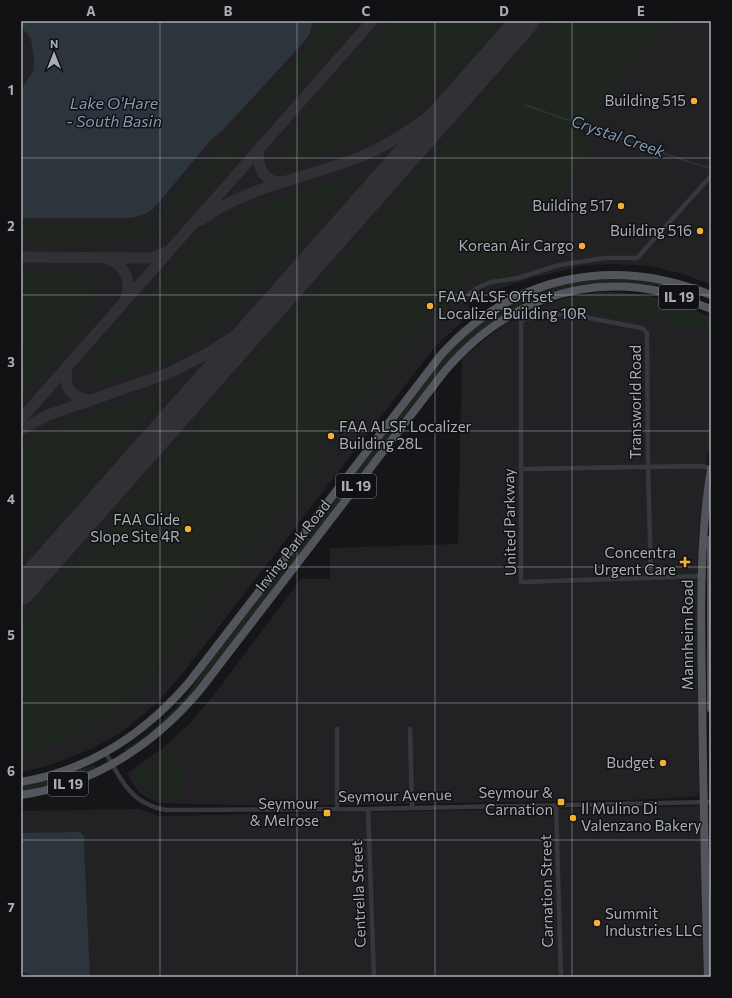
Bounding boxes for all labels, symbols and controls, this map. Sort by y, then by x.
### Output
text: A [86,3,96,19]
text: B [224,3,233,19]
text: C [362,3,371,19]
text: D [499,3,509,19]
text: E [637,3,645,19]
north arrow [34,34,74,74]
text: N [50,37,58,50]
text: 1 [8,82,14,98]
place label: Building 515 [605,91,686,109]
water label: Lake O'Hare - South Basin [66,93,162,130]
marker: Building 515 [689,96,699,106]
water label: Crystal Creek [569,111,668,160]
place label: Building 517 [532,196,613,214]
marker: Building 517 [616,201,626,211]
text: 2 [7,218,15,234]
place label: Building 516 [610,221,692,239]
marker: Building 516 [695,226,705,236]
place label: Korean Air Cargo [458,236,574,254]
marker: Korean Air Cargo [577,241,587,251]
road number: IL 19 [659,285,699,309]
place label: FAA ALSF Offset Localizer Building 10R [438,287,587,322]
marker: FAA ALSF Offset Localizer Building 10R [425,301,435,311]
street label: Transworld Road [626,345,644,459]
text: 3 [7,354,15,370]
place label: FAA ALSF Localizer Building 28L [339,417,472,452]
marker: FAA ALSF Localizer Building 28L [326,431,336,441]
street label: United Parkway [499,468,519,576]
road number: IL 19 [336,474,376,498]
text: 4 [7,491,15,507]
street label: Irving Park Road [251,496,333,595]
place label: FAA Glide Slope Site 4R [90,510,180,545]
marker: FAA Glide Slope Site 4R [183,524,193,534]
place label: Concentra Urgent Care [594,543,676,578]
marker: Concentra Urgent Care [679,556,691,568]
street label: Mannheim Road [678,580,696,690]
text: 5 [7,627,15,643]
place label: Budget [606,753,655,771]
marker: Budget [658,758,668,768]
text: 6 [7,763,15,779]
road number: IL 19 [48,772,88,796]
place label: Seymour & Carnation [478,783,553,818]
street label: Seymour Avenue [338,785,452,805]
place label: Seymour & Melrose [250,794,319,829]
marker: Seymour & Carnation [556,797,566,807]
place label: Il Mulino Di Valenzano Bakery [581,799,702,834]
marker: Seymour & Melrose [322,808,332,818]
marker: Il Mulino Di Valenzano Bakery [568,813,578,823]
street label: Carnation Street [536,834,556,948]
street label: Centrella Street [347,840,369,948]
text: 7 [7,899,15,915]
place label: Summit Industries LLC [605,904,702,939]
marker: Summit Industries LLC [592,918,602,928]

